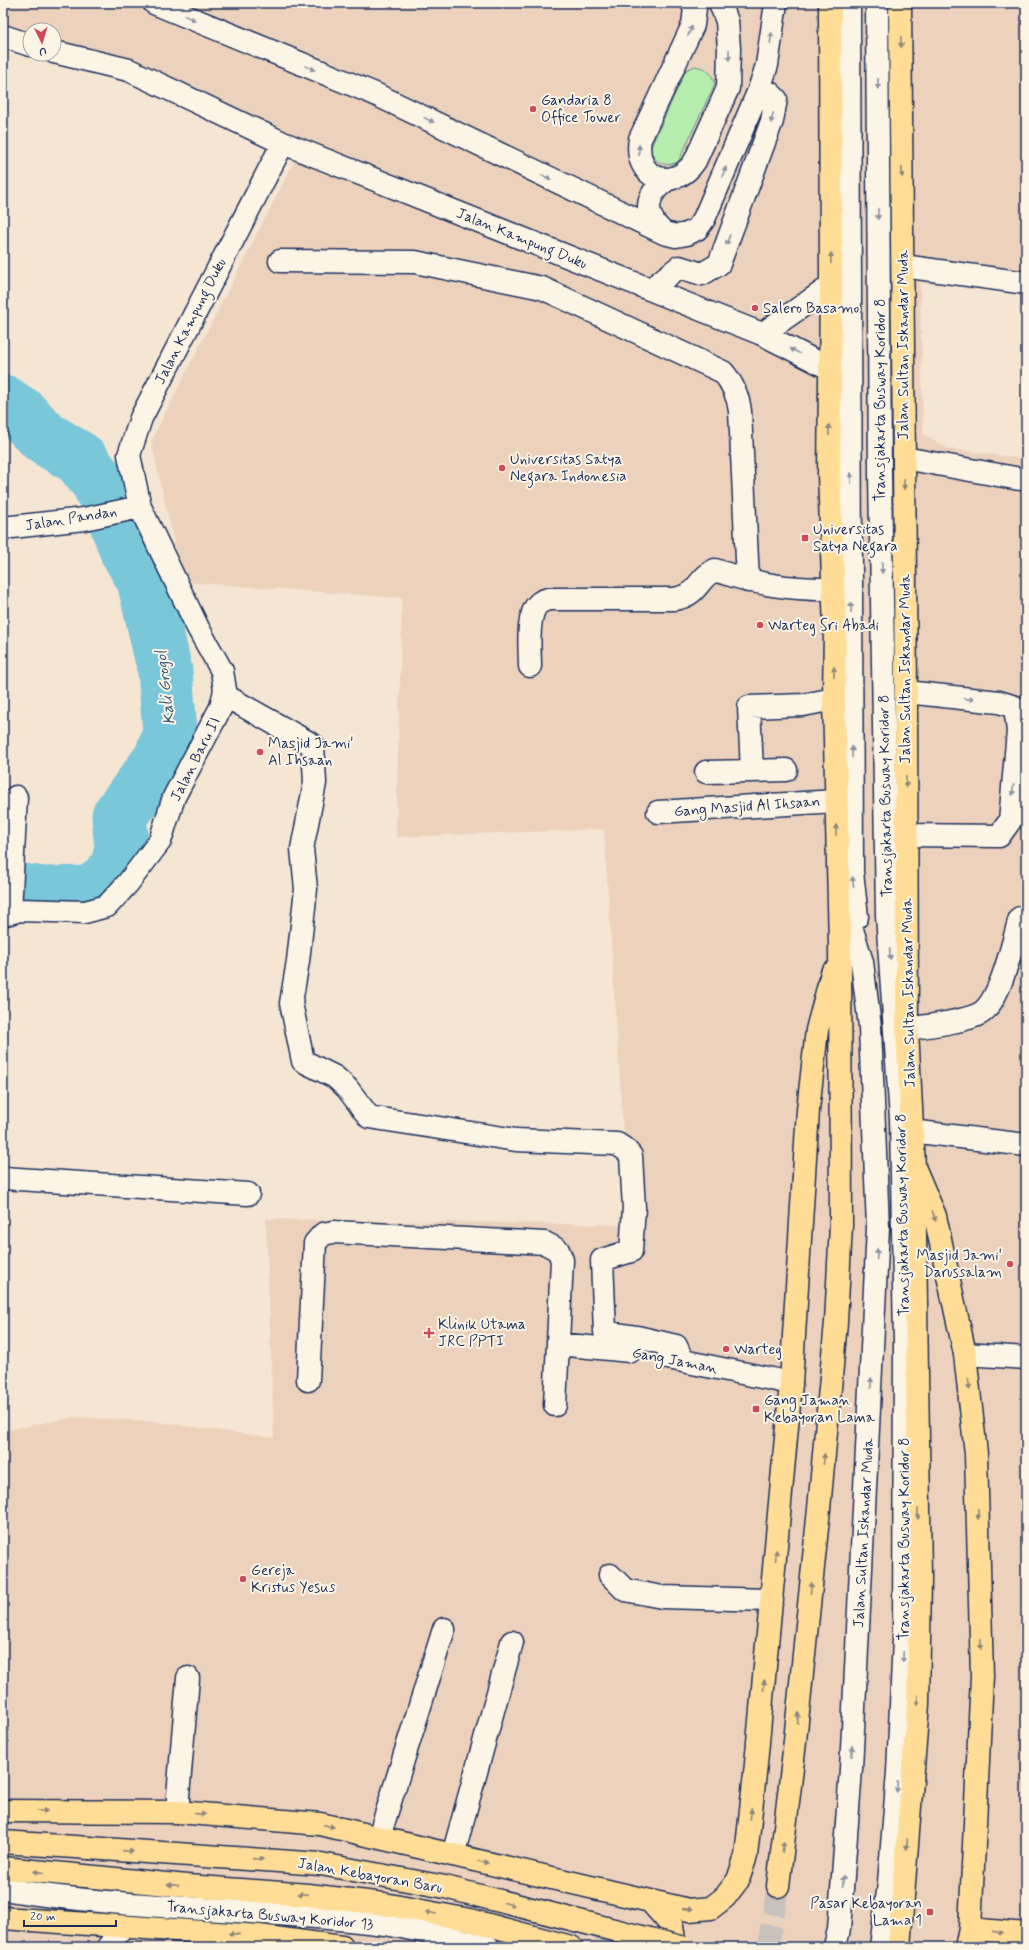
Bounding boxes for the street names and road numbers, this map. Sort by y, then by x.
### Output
street label: Jalan Kampung Duku [453,204,590,275]
street label: Jalan Sultan Iskandar Muda [894,249,914,440]
street label: Jalan Kampung Duku [150,255,232,388]
street label: Transjakarta Busway Koridor 8 [871,299,891,501]
street label: Jalan Pandan [24,502,118,536]
street label: Jalan Sultan Iskandar Muda [896,573,916,764]
street label: Transjakarta Busway Koridor 8 [874,694,898,898]
street label: Jalan Baru II [166,714,226,805]
street label: Gang Masjid Al Ihsaan [673,792,821,823]
street label: Jalan Sultan Iskandar Muda [897,897,921,1088]
street label: Transjakarta Busway Koridor 8 [891,1113,915,1317]
street label: Gang Jaman [630,1343,719,1380]
street label: Jalan Sultan Iskandar Muda [849,1437,879,1628]
street label: Transjakarta Busway Koridor 8 [895,1438,915,1640]
street label: Jalan Kebayoran Baru [296,1853,444,1899]
street label: Transjakarta Busway Koridor 13 [166,1897,374,1935]

